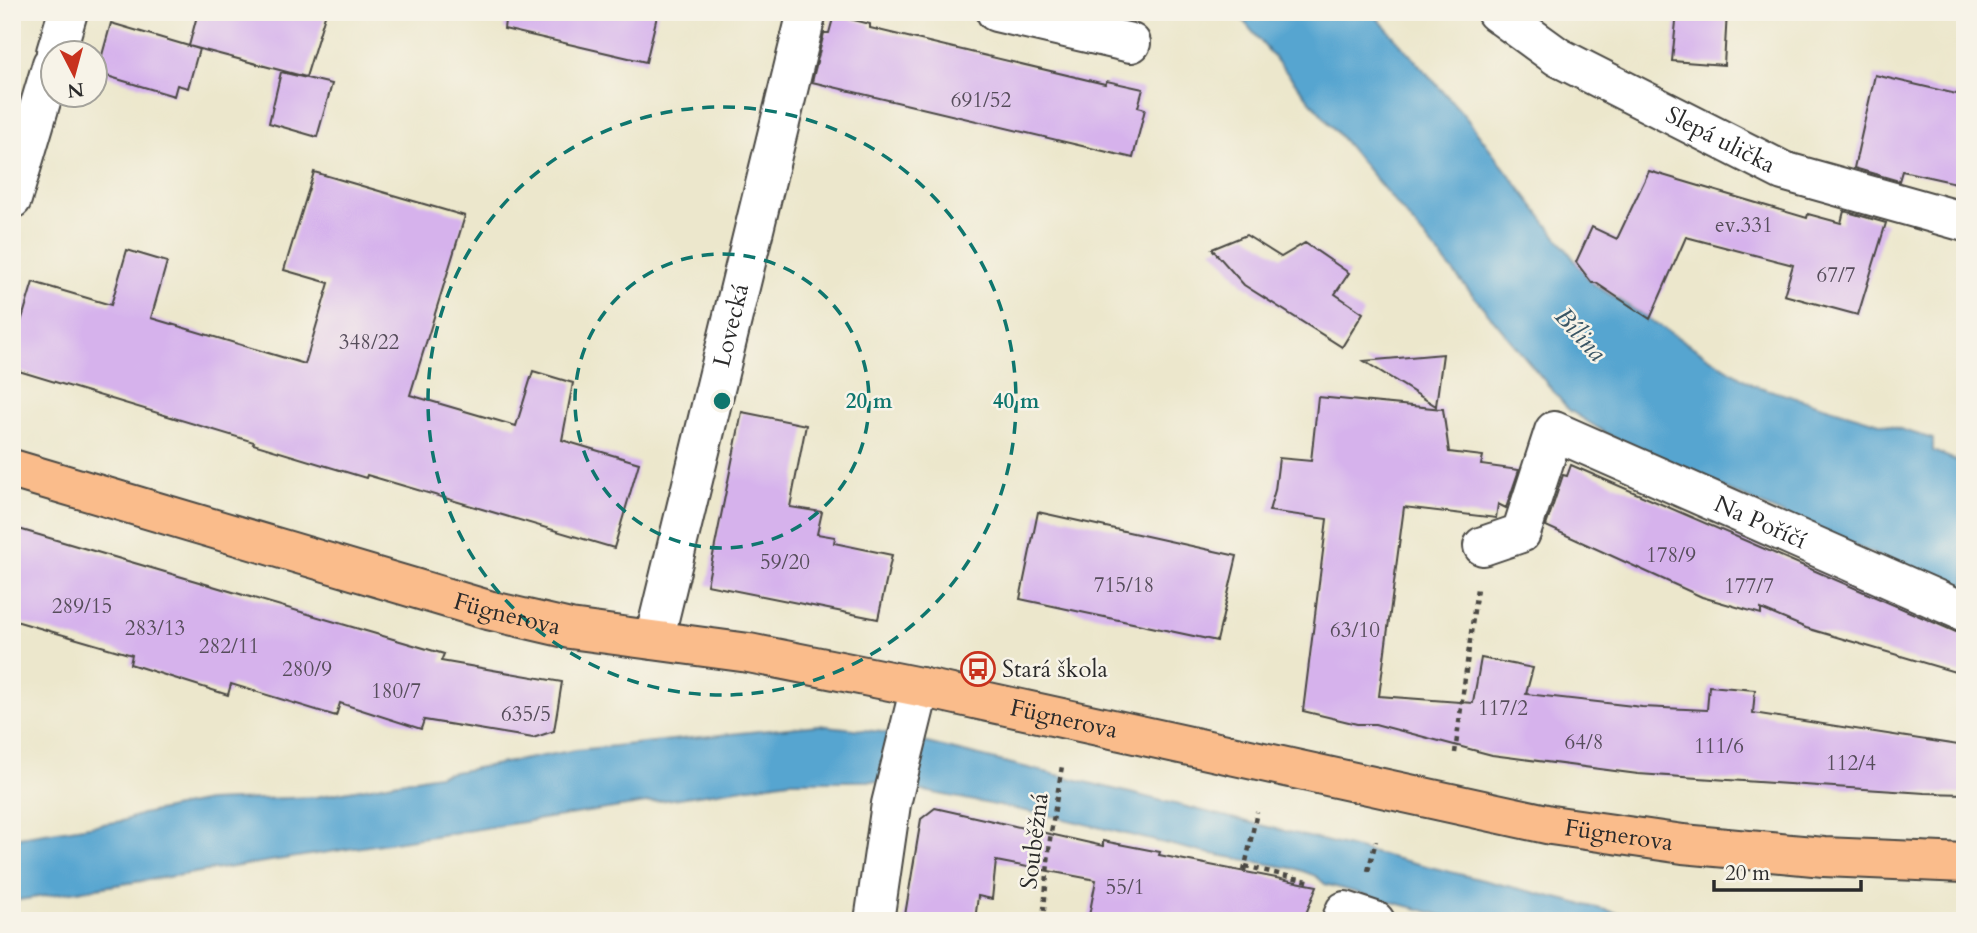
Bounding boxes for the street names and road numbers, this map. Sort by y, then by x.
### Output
street label: Slepá ulička [1660,98,1782,182]
street label: Lovecká [705,280,757,370]
street label: Na Poříčí [1709,488,1812,557]
street label: Fügnerova [450,585,564,643]
street label: Fügnerova [1007,691,1121,747]
street label: Souběžná [1012,790,1057,891]
street label: Fügnerova [1562,811,1676,859]

